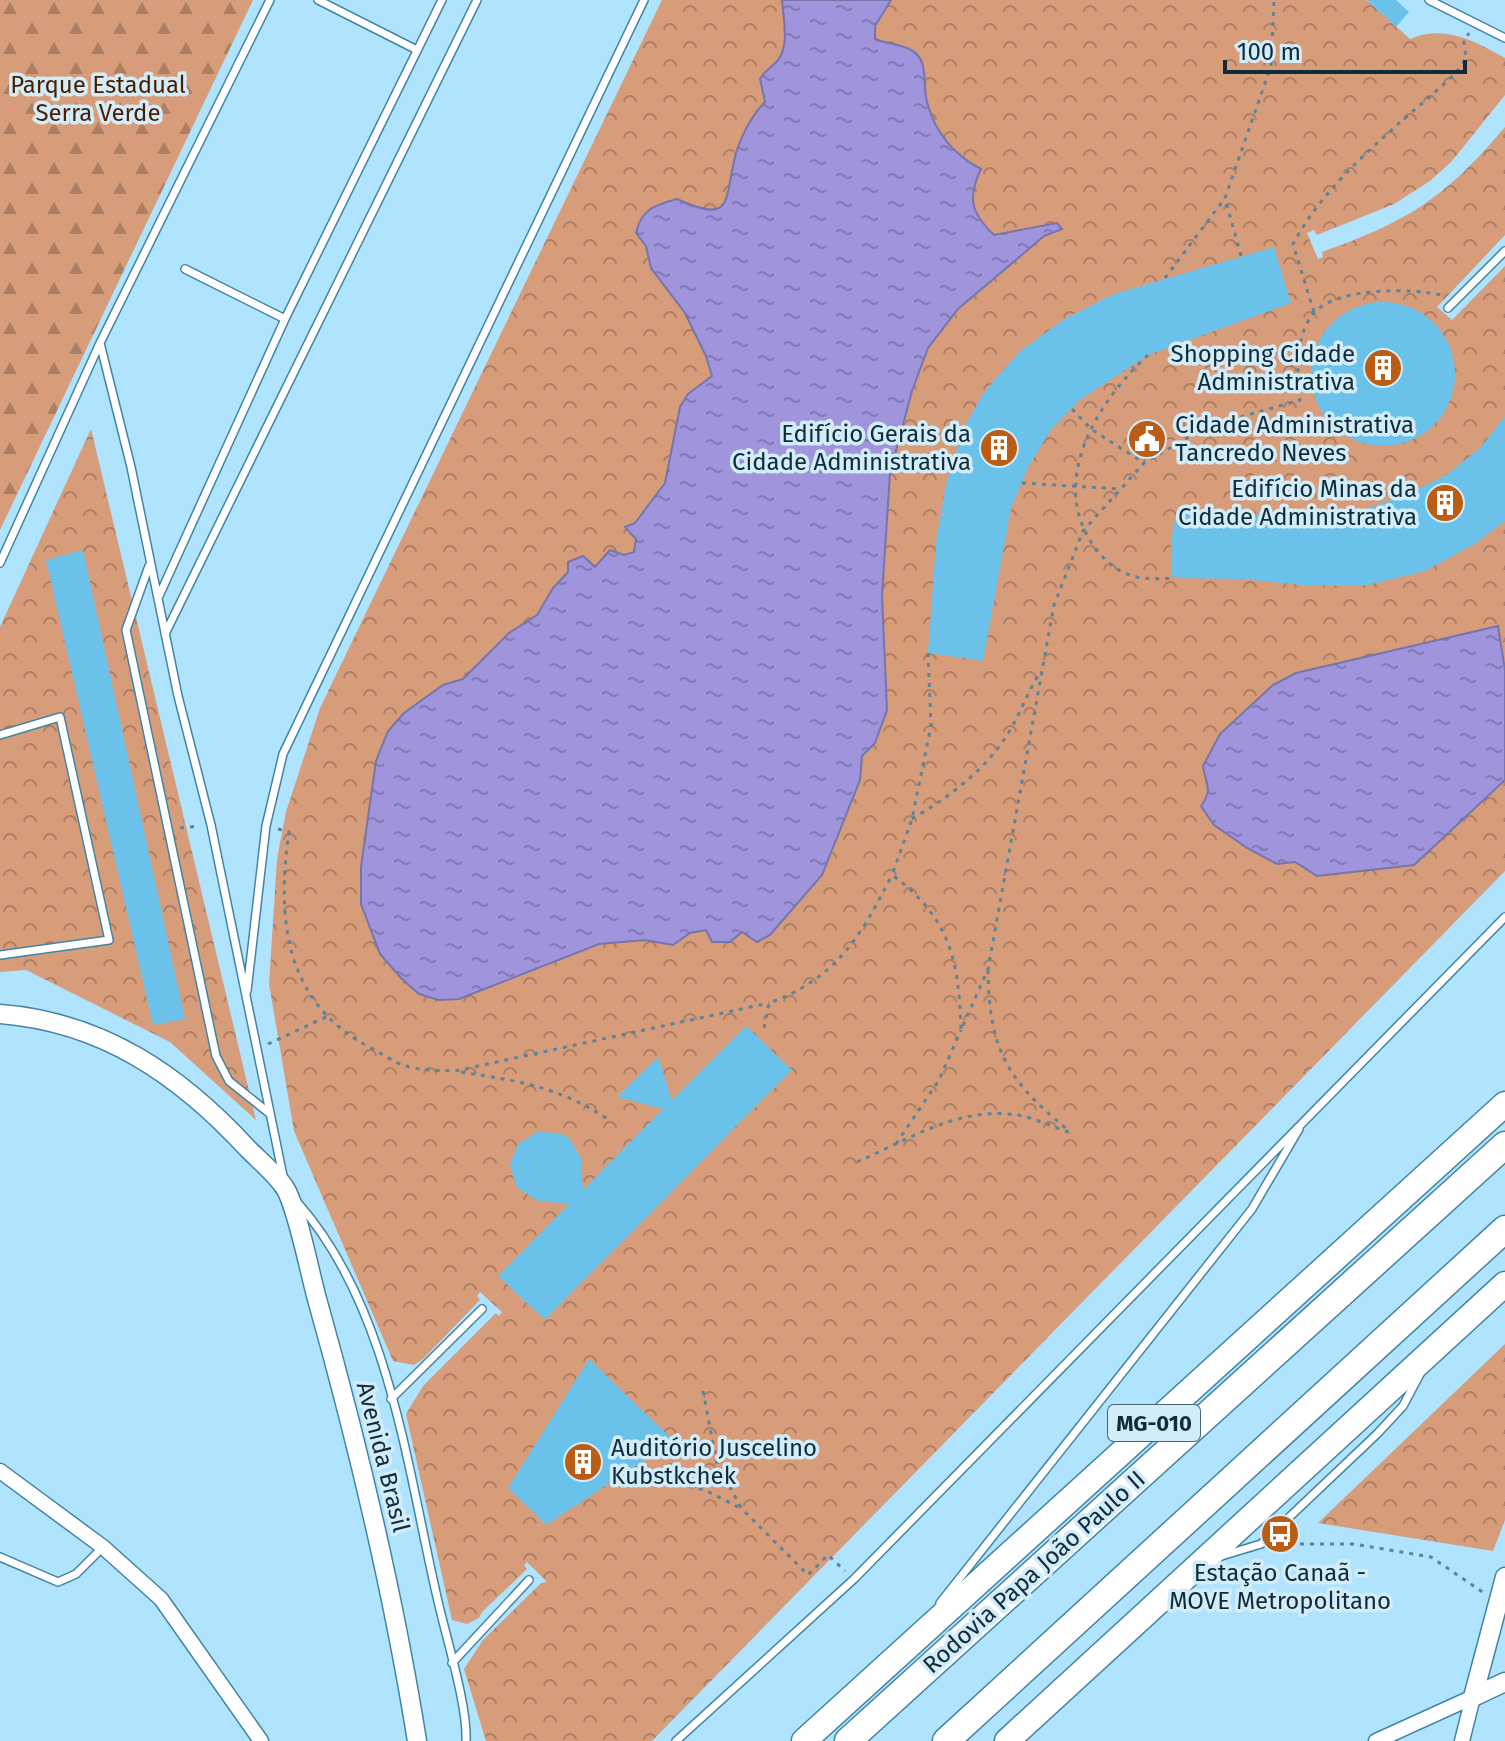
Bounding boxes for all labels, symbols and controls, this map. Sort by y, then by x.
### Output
scale bar [1225,24,1465,74]
text: 100 m [1237,38,1301,66]
park label: Parque Estadual Serra Verde [10,71,186,127]
place label: Shopping Cidade Administrativa [1171,340,1355,396]
building icon: Shopping Cidade Administrativa [1362,347,1404,389]
place label: Cidade Administrativa Tancredo Neves [1175,411,1414,467]
public building icon: Cidade Administrativa Tancredo Neves [1126,418,1168,460]
place label: Edifício Gerais da Cidade Administrativa [732,420,971,476]
building icon: Edifício Gerais da Cidade Administrativa [978,427,1020,469]
place label: Edifício Minas da Cidade Administrativa [1178,475,1417,531]
building icon: Edifício Minas da Cidade Administrativa [1424,482,1466,524]
street label: Avenida Brasil [351,1379,415,1535]
road number: MG-010 [1108,1405,1200,1441]
place label: Auditório Juscelino Kubstkchek [611,1434,817,1490]
building icon: Auditório Juscelino Kubstkchek [562,1441,604,1483]
street label: Rodovia Papa João Paulo II [917,1465,1151,1679]
bus stop icon: Estação Canaã - MOVE Metropolitano [1259,1513,1301,1555]
place label: Estação Canaã - MOVE Metropolitano [1169,1559,1391,1615]

